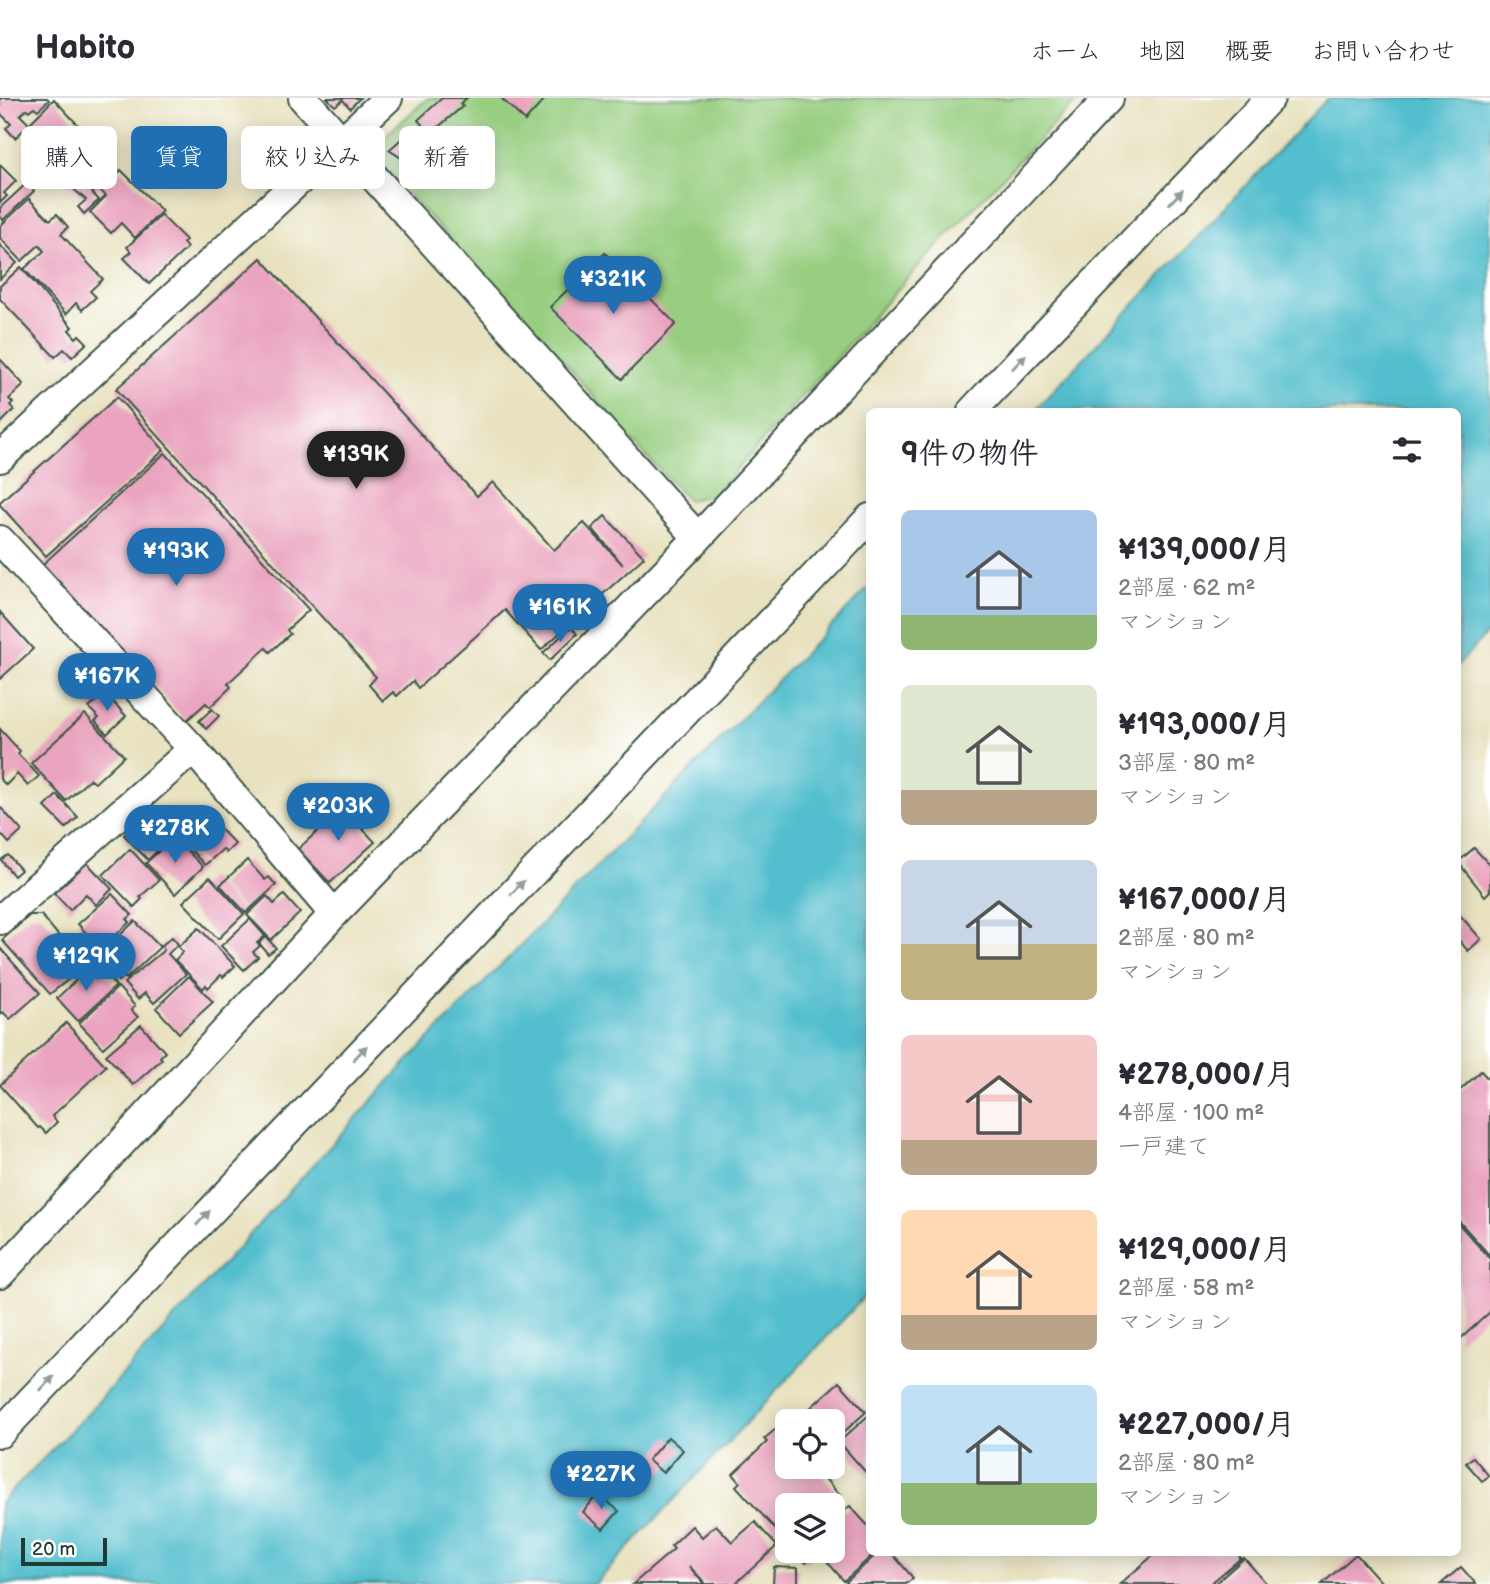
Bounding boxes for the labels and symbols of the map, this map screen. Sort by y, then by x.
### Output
one-way arrow [1167,189,1183,206]
pin: ¥321K [564,256,662,316]
one-way arrow [1010,354,1026,371]
pin: ¥139K [307,432,405,491]
pin: ¥193K [127,528,225,588]
pin: ¥161K [511,584,609,644]
pin: ¥167K [58,654,156,713]
pin: ¥203K [289,784,387,843]
pin: ¥278K [126,806,224,865]
one-way arrow [509,879,525,897]
pin: ¥129K [37,934,135,993]
one-way arrow [352,1044,368,1062]
one-way arrow [195,1210,211,1227]
one-way arrow [39,1374,55,1392]
pin: ¥227K [552,1452,650,1511]
scale bar [21,1535,107,1567]

